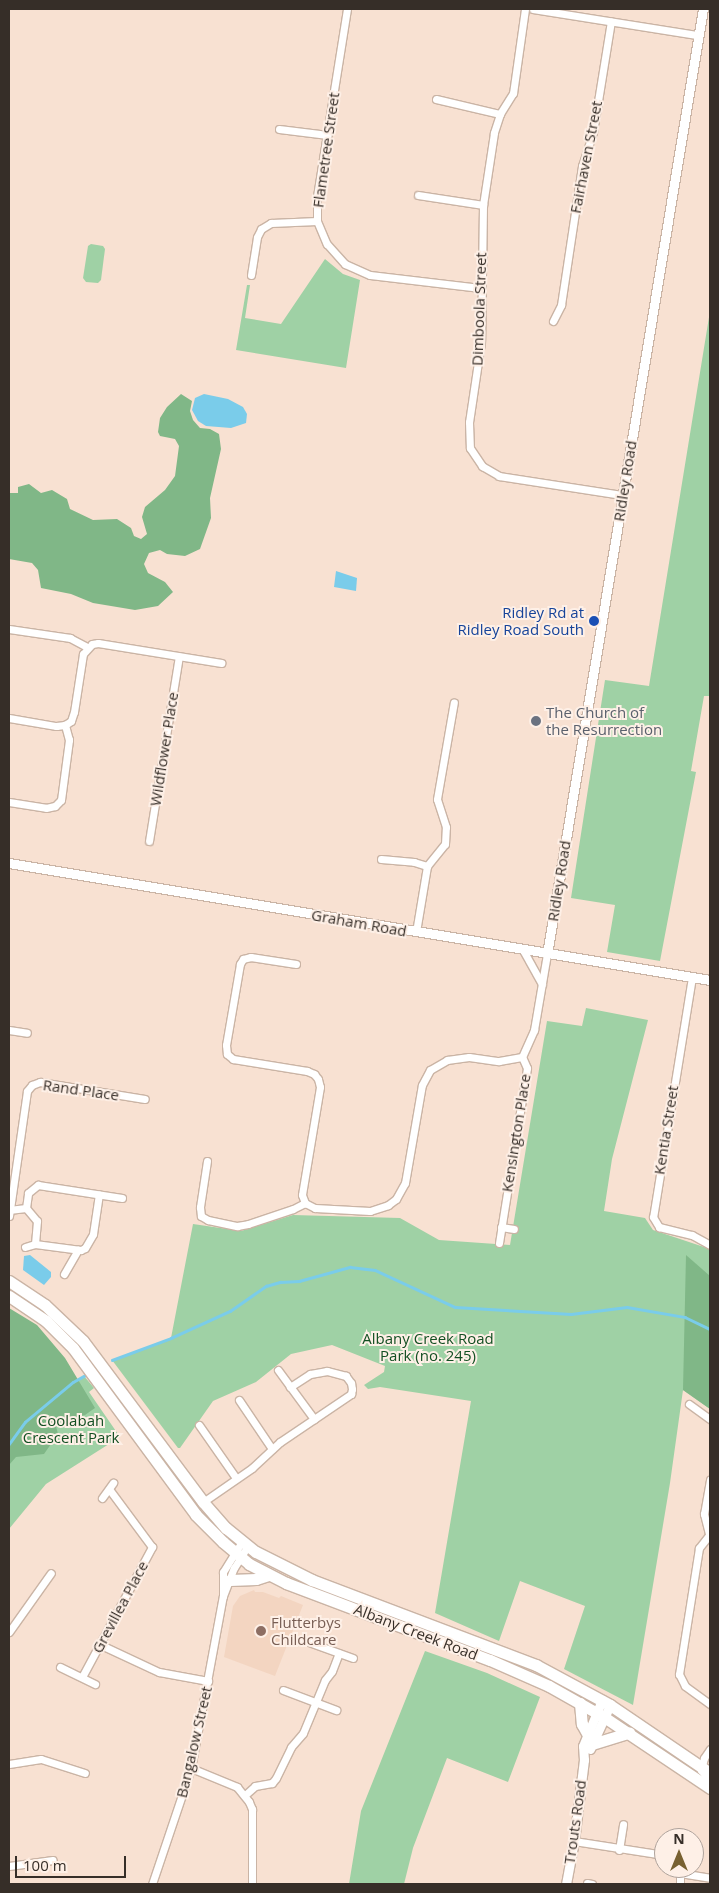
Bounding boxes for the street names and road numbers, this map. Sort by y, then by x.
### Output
street label: Flametree Street [309,91,343,209]
street label: Fairhaven Street [566,99,606,215]
street label: Dimboola Street [468,252,490,366]
street label: Ridley Road [610,439,640,523]
street label: Wildflower Place [146,691,182,807]
street label: Ridley Road [544,839,574,923]
street label: Graham Road [310,906,408,940]
street label: Kensington Place [498,1073,534,1193]
street label: Rand Place [42,1076,120,1104]
street label: Kentia Street [650,1084,682,1176]
street label: Grevillea Place [88,1558,152,1656]
street label: Albany Creek Road [351,1600,481,1664]
street label: Bangalow Street [172,1684,216,1800]
street label: Trouts Road [560,1779,590,1865]

